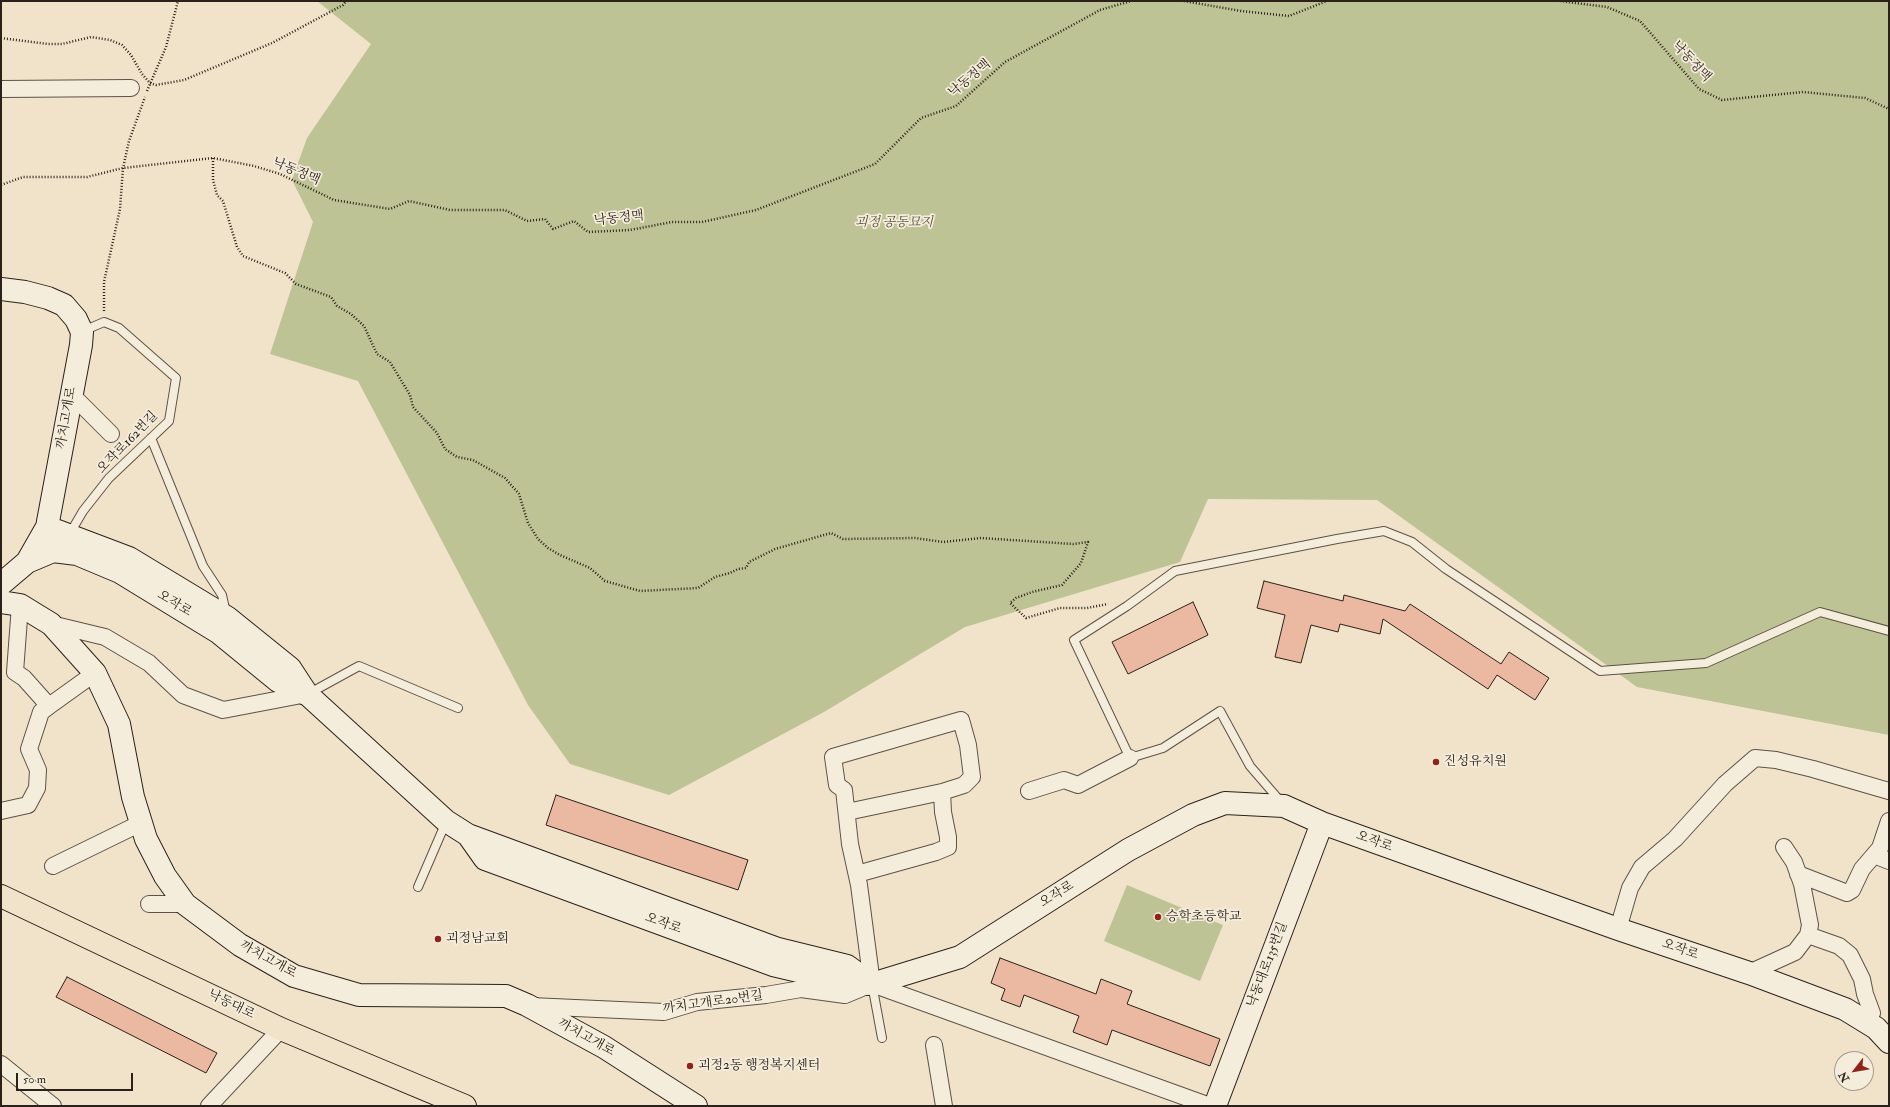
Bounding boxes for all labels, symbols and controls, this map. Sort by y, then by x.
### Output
street label: 낙동정맥 [1668,38,1714,86]
street label: 낙동정맥 [946,57,994,101]
street label: 낙동정맥 [270,155,322,189]
street label: 낙동정맥 [593,209,645,229]
park label: 괴정 공동묘지 [855,215,933,231]
street label: 까치고개로 [54,386,80,450]
street label: 오작로162번길 [94,409,162,477]
street label: 오작로 [154,588,194,620]
place label: 진성유치원 [1444,754,1507,770]
marker: 진성유치원 [1431,757,1441,767]
street label: 오작로 [1354,828,1394,856]
street label: 오작로 [1037,878,1077,912]
place label: 승학초등학교 [1166,909,1241,925]
street label: 오작로 [643,910,683,938]
marker: 승학초등학교 [1153,912,1163,922]
street label: 낙동대로135번길 [1244,920,1292,1010]
place label: 괴정남교회 [446,931,509,947]
marker: 괴정남교회 [433,934,443,944]
street label: 오작로 [1660,936,1700,964]
street label: 까치고개로 [237,938,299,982]
street label: 낙동대로 [205,987,257,1023]
street label: 까치고개로20번길 [662,988,764,1018]
street label: 까치고개로 [555,1016,617,1060]
north arrow [1834,1051,1874,1091]
place label: 괴정2동 행정복지센터 [698,1058,820,1074]
marker: 괴정2동 행정복지센터 [685,1061,695,1071]
scale bar [18,1065,135,1091]
text: N [1836,1069,1852,1085]
text: 50 m [23,1072,46,1087]

